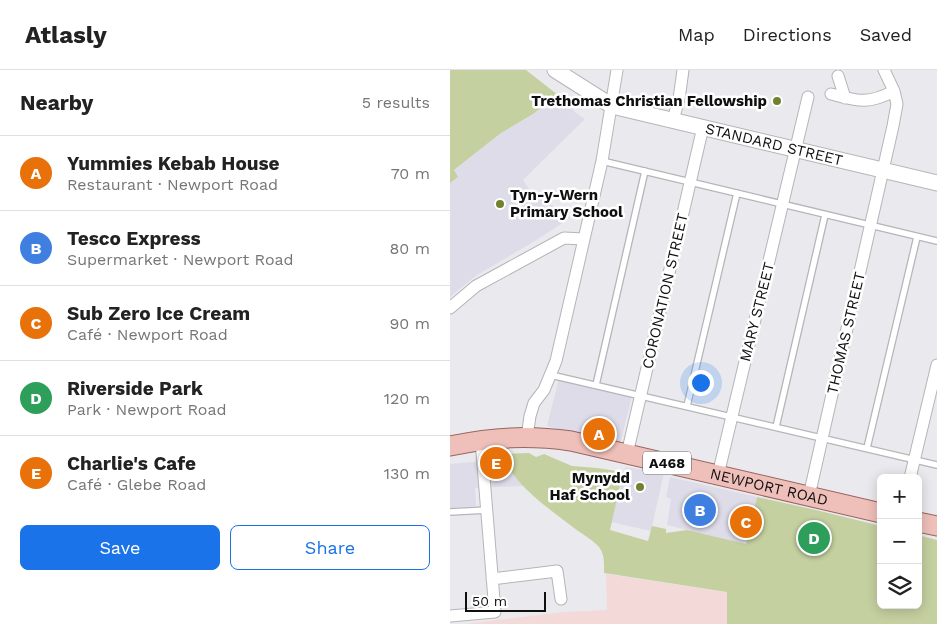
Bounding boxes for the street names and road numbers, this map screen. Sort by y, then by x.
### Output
street label: STANDARD STREET [704,119,845,169]
street label: CORONATION STREET [638,211,692,371]
street label: MARY STREET [736,260,778,364]
street label: THOMAS STREET [823,270,869,396]
road number: A468 [643,452,691,474]
street label: NEWPORT ROAD [708,465,830,509]

